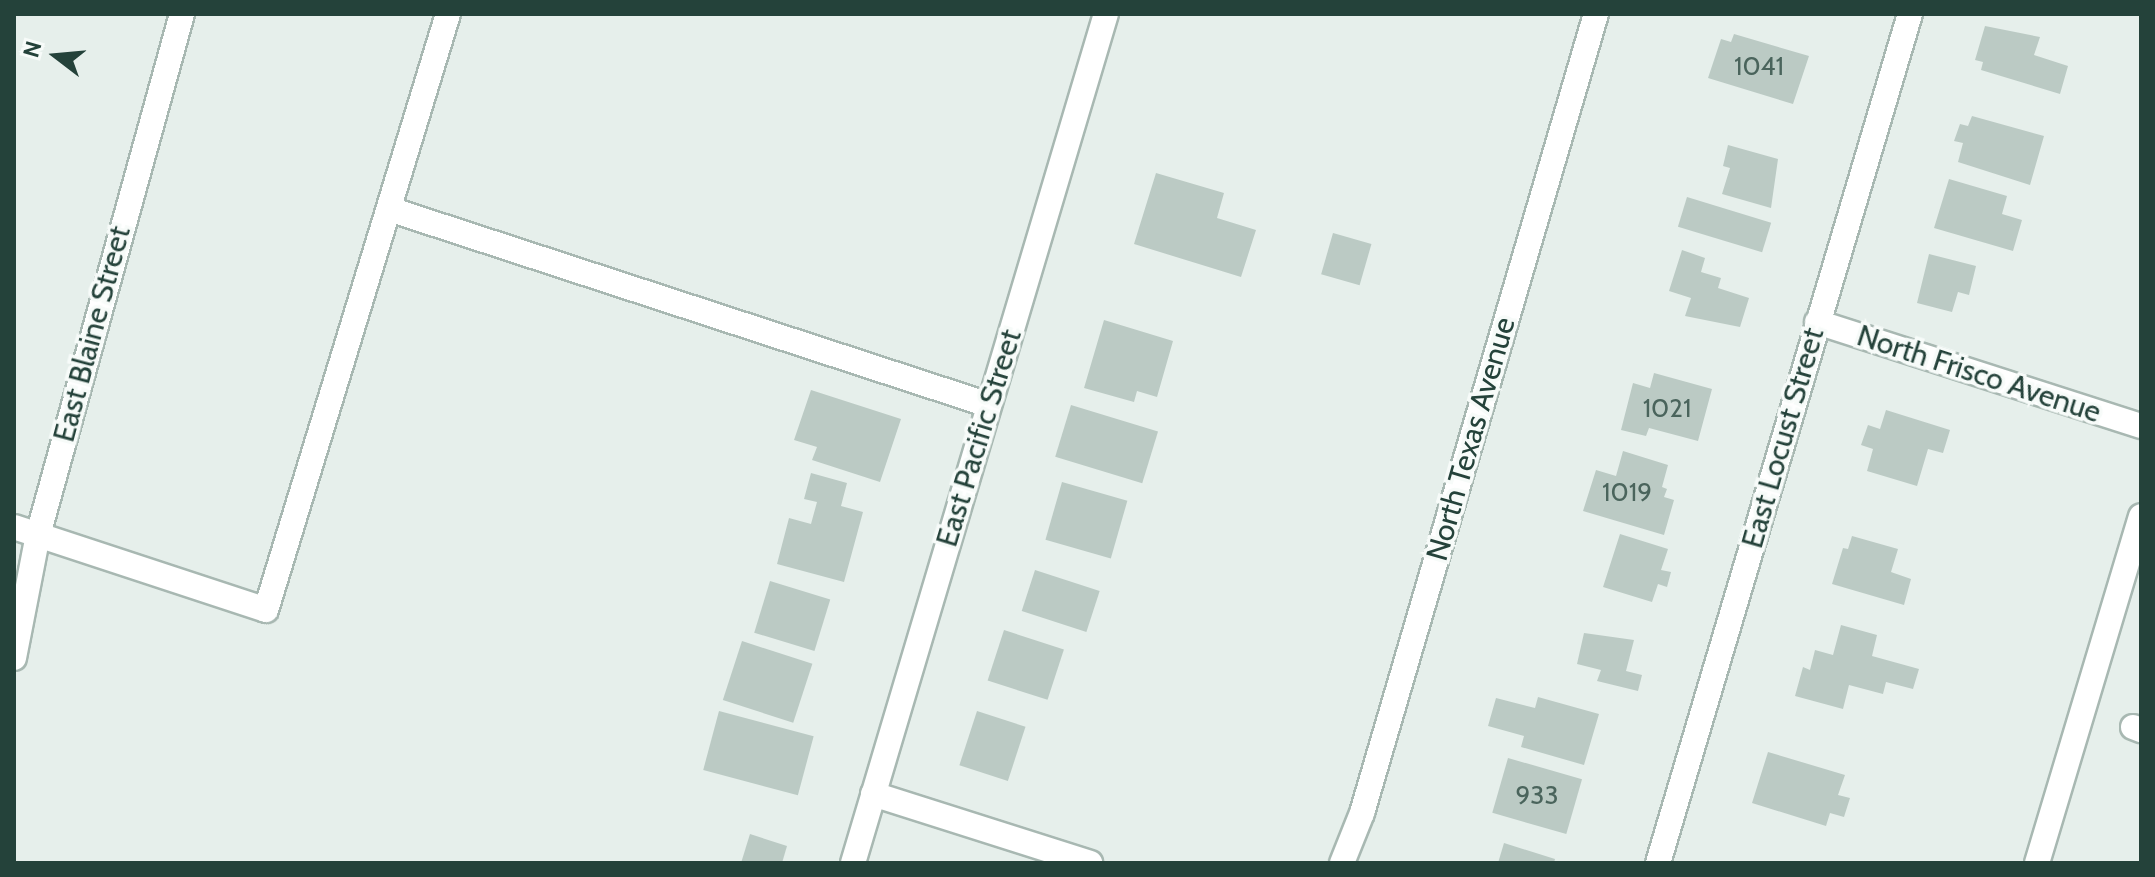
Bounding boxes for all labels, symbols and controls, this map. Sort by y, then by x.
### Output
north arrow [16,16,96,96]
text: N [17,38,48,60]
house number: 1041 [1734,51,1784,83]
street label: East Blaine Street [46,222,138,446]
street label: North Texas Avenue [1419,313,1523,565]
street label: North Frisco Avenue [1853,318,2105,430]
street label: East Locust Street [1734,324,1832,552]
street label: East Pacific Street [929,325,1029,551]
house number: 1021 [1643,393,1691,425]
house number: 1019 [1602,477,1652,509]
house number: 933 [1516,780,1558,812]

